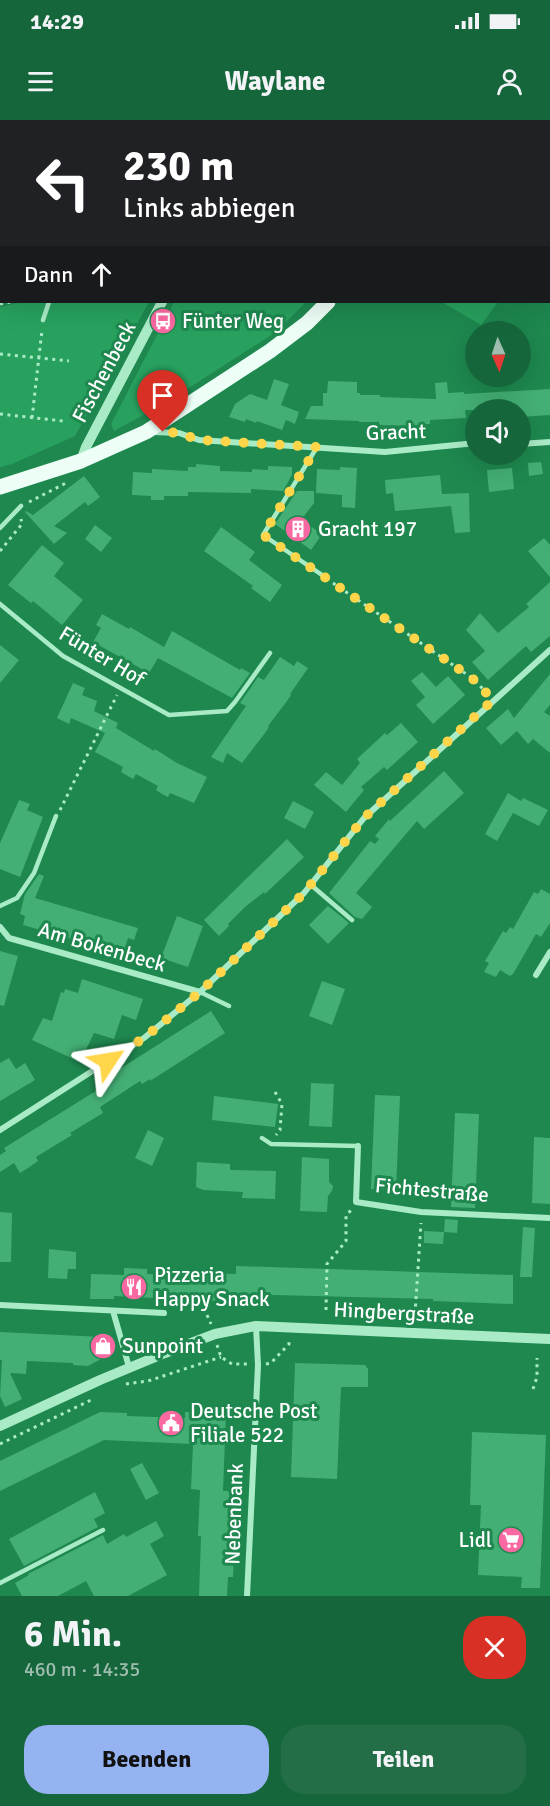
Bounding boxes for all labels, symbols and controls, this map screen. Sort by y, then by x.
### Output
text: 14:29 [30,8,84,35]
icon: menu [24,65,57,98]
text: Waylane [224,65,326,98]
icon: person [493,65,526,98]
text: 230 m [123,141,234,192]
icon: left [24,144,102,222]
text: Links abbiegen [123,192,295,225]
icon: ahead [85,258,118,291]
text: Dann [24,261,73,288]
bus stop icon: Fünter Weg [148,306,178,336]
place label: Fünter Weg [182,308,284,334]
street label: Fischenbeck [66,316,142,427]
north arrow [465,321,531,387]
map controls [465,321,531,465]
pin [137,370,188,432]
icon: arrive [146,379,179,412]
button: sound [465,399,531,465]
street label: Gracht [365,418,427,446]
building icon: Gracht 197 [283,514,313,544]
place label: Gracht 197 [318,516,417,542]
street label: Fünter Hof [54,620,150,692]
street label: Am Bokenbeck [35,916,169,978]
position arrow [76,1029,140,1093]
street label: Fichtestraße [374,1172,490,1208]
place label: Pizzeria Happy Snack [154,1262,270,1312]
restaurant icon: Pizzeria Happy Snack [119,1272,149,1302]
street label: Hingbergstraße [333,1296,475,1330]
shop icon: Sunpoint [88,1331,118,1361]
place label: Sunpoint [122,1333,203,1359]
place label: Deutsche Post Filiale 522 [190,1398,317,1448]
public building icon: Deutsche Post Filiale 522 [156,1408,186,1438]
street label: Nebenbank [219,1462,249,1565]
supermarket icon: Lidl [496,1525,526,1555]
place label: Lidl [458,1527,492,1553]
text: 6 Min. [24,1612,122,1657]
button: close [463,1616,526,1679]
text: 460 m · 14:35 [24,1657,140,1682]
button: Beenden [24,1725,269,1794]
button: Teilen [281,1725,526,1794]

